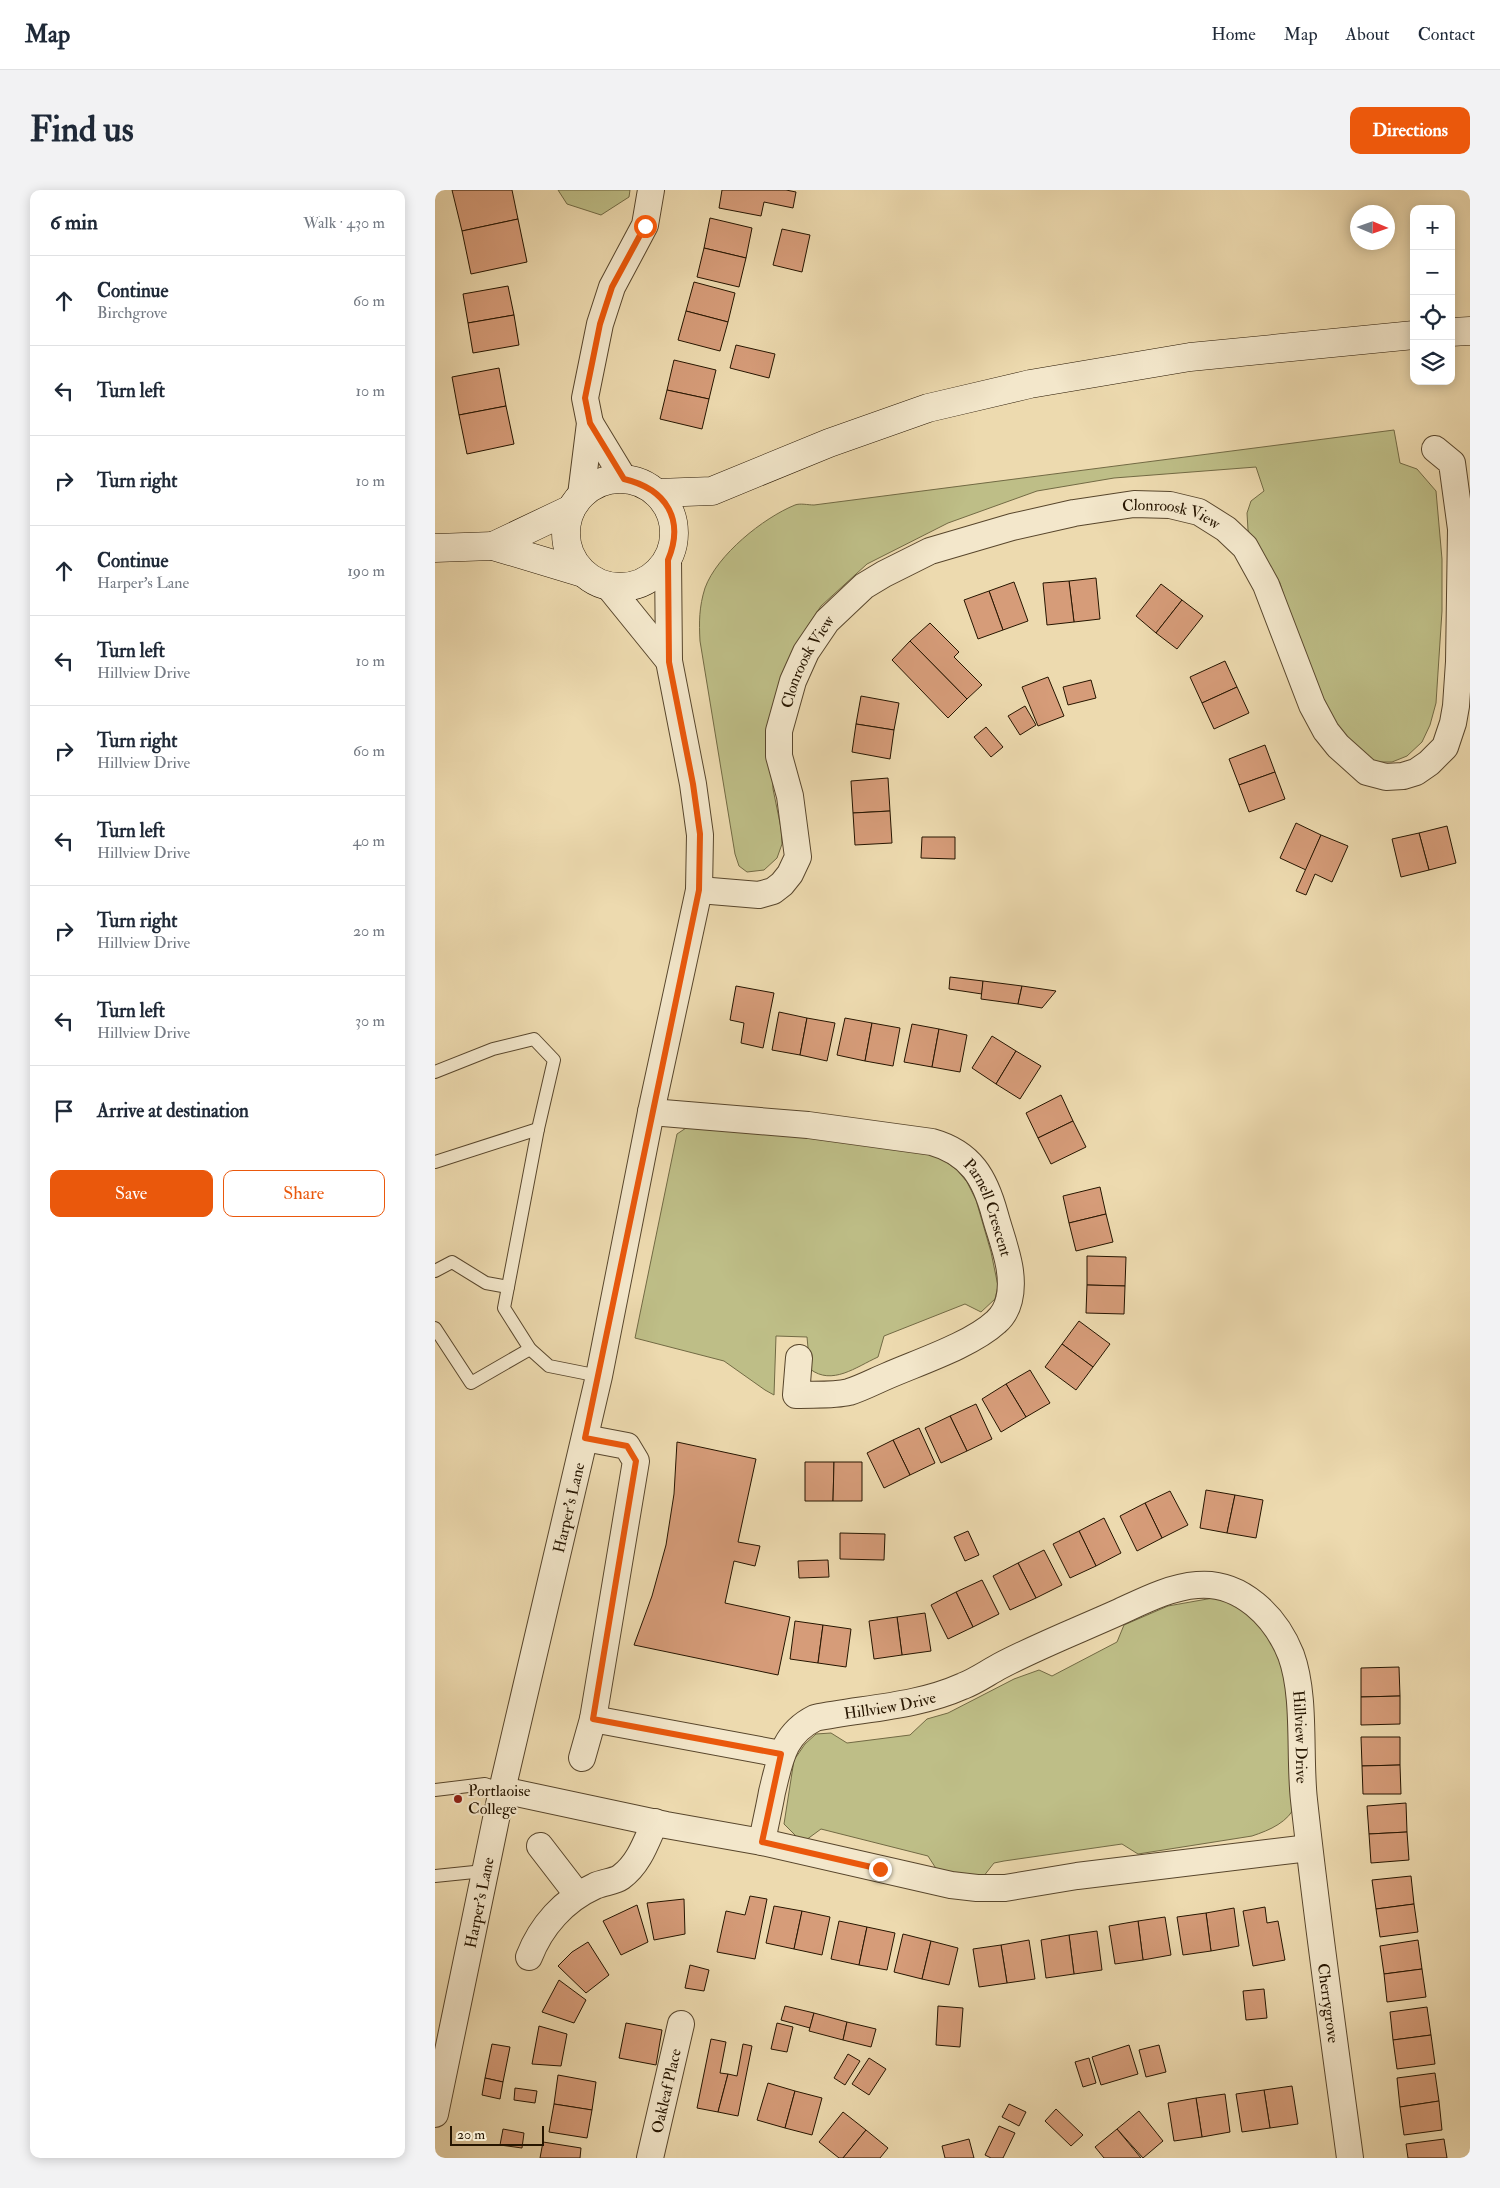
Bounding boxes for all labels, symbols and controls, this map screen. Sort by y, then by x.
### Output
text: Map [25,19,70,50]
text: Home [1211,23,1256,46]
text: Map [1284,23,1318,46]
text: About [1346,23,1390,46]
text: Contact [1418,23,1475,46]
button: Directions [1350,107,1470,154]
text: Find us [30,108,134,152]
north arrow [1350,205,1395,250]
map controls [1410,205,1455,385]
button: + [1410,205,1455,250]
text: 6 min [50,209,98,236]
text: Walk · 430 m [303,213,385,233]
route start [634,215,657,238]
button: − [1410,250,1455,295]
text: Continue [97,279,168,303]
icon: ahead [50,287,78,315]
text: 60 m [353,291,385,311]
button: locate [1410,295,1455,340]
text: Birchgrove [97,303,167,323]
button: layers [1410,340,1455,385]
icon: left [50,377,78,405]
text: Turn left [97,379,165,403]
text: 10 m [355,381,385,401]
icon: right [50,467,78,495]
text: Turn right [97,469,177,493]
text: 10 m [355,471,385,491]
street label: Clonroosk View [1121,495,1225,535]
text: Continue [97,549,168,573]
icon: ahead [50,557,78,585]
text: 190 m [347,561,385,581]
text: Harper's Lane [97,573,189,593]
street label: Clonroosk View [777,611,839,710]
text: Turn left [97,639,165,663]
icon: left [50,647,78,675]
text: 10 m [355,651,385,671]
text: Hillview Drive [97,663,190,683]
text: Turn right [97,729,177,753]
icon: right [50,737,78,765]
text: 60 m [353,741,385,761]
text: Hillview Drive [97,753,190,773]
text: Turn left [97,819,165,843]
icon: left [50,827,78,855]
text: 40 m [352,831,385,851]
text: Hillview Drive [97,843,190,863]
text: Turn right [97,909,177,933]
icon: right [50,917,78,945]
text: 20 m [353,921,385,941]
text: Hillview Drive [97,933,190,953]
text: Turn left [97,999,165,1023]
icon: left [50,1007,78,1035]
text: 30 m [355,1011,385,1031]
text: Hillview Drive [97,1023,190,1043]
icon: arrive [50,1097,78,1125]
text: Arrive at destination [97,1099,249,1123]
street label: Parnell Crescent [959,1155,1016,1259]
button: Save [50,1170,213,1217]
button: Share [223,1170,385,1217]
street label: Harper's Lane [549,1460,589,1555]
street label: Hillview Drive [842,1687,939,1724]
street label: Hillview Drive [1288,1689,1312,1784]
place label: Portlaoise College [468,1781,531,1819]
marker: Portlaoise College [452,1793,464,1805]
street label: Harper's Lane [461,1855,499,1950]
route end [869,1858,892,1881]
street label: Cherrygrove [1313,1962,1343,2045]
street label: Oakleaf Place [647,2046,686,2135]
scale bar [450,2123,544,2146]
text: 20 m [457,2126,485,2143]

